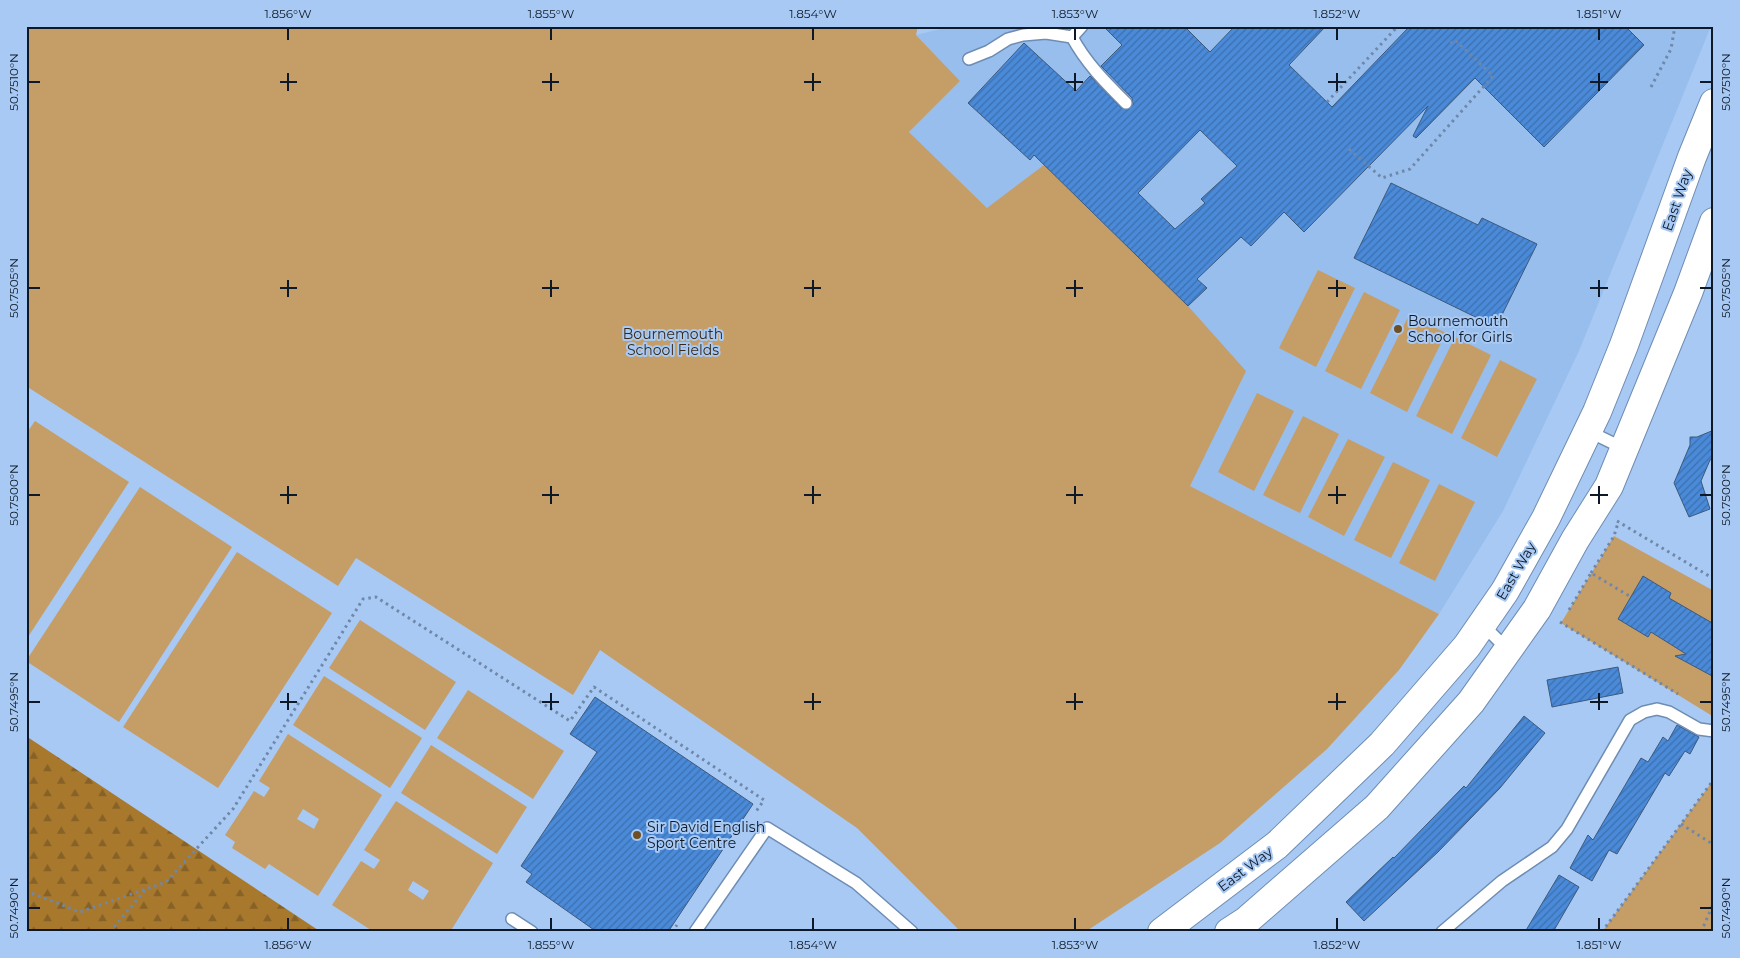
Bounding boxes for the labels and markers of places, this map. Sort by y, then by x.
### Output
place label: Bournemouth School for Girls [1408,312,1512,346]
marker: Bournemouth School for Girls [1392,323,1404,335]
place label: Sir David English Sport Centre [647,818,765,852]
marker: Sir David English Sport Centre [631,829,643,841]

